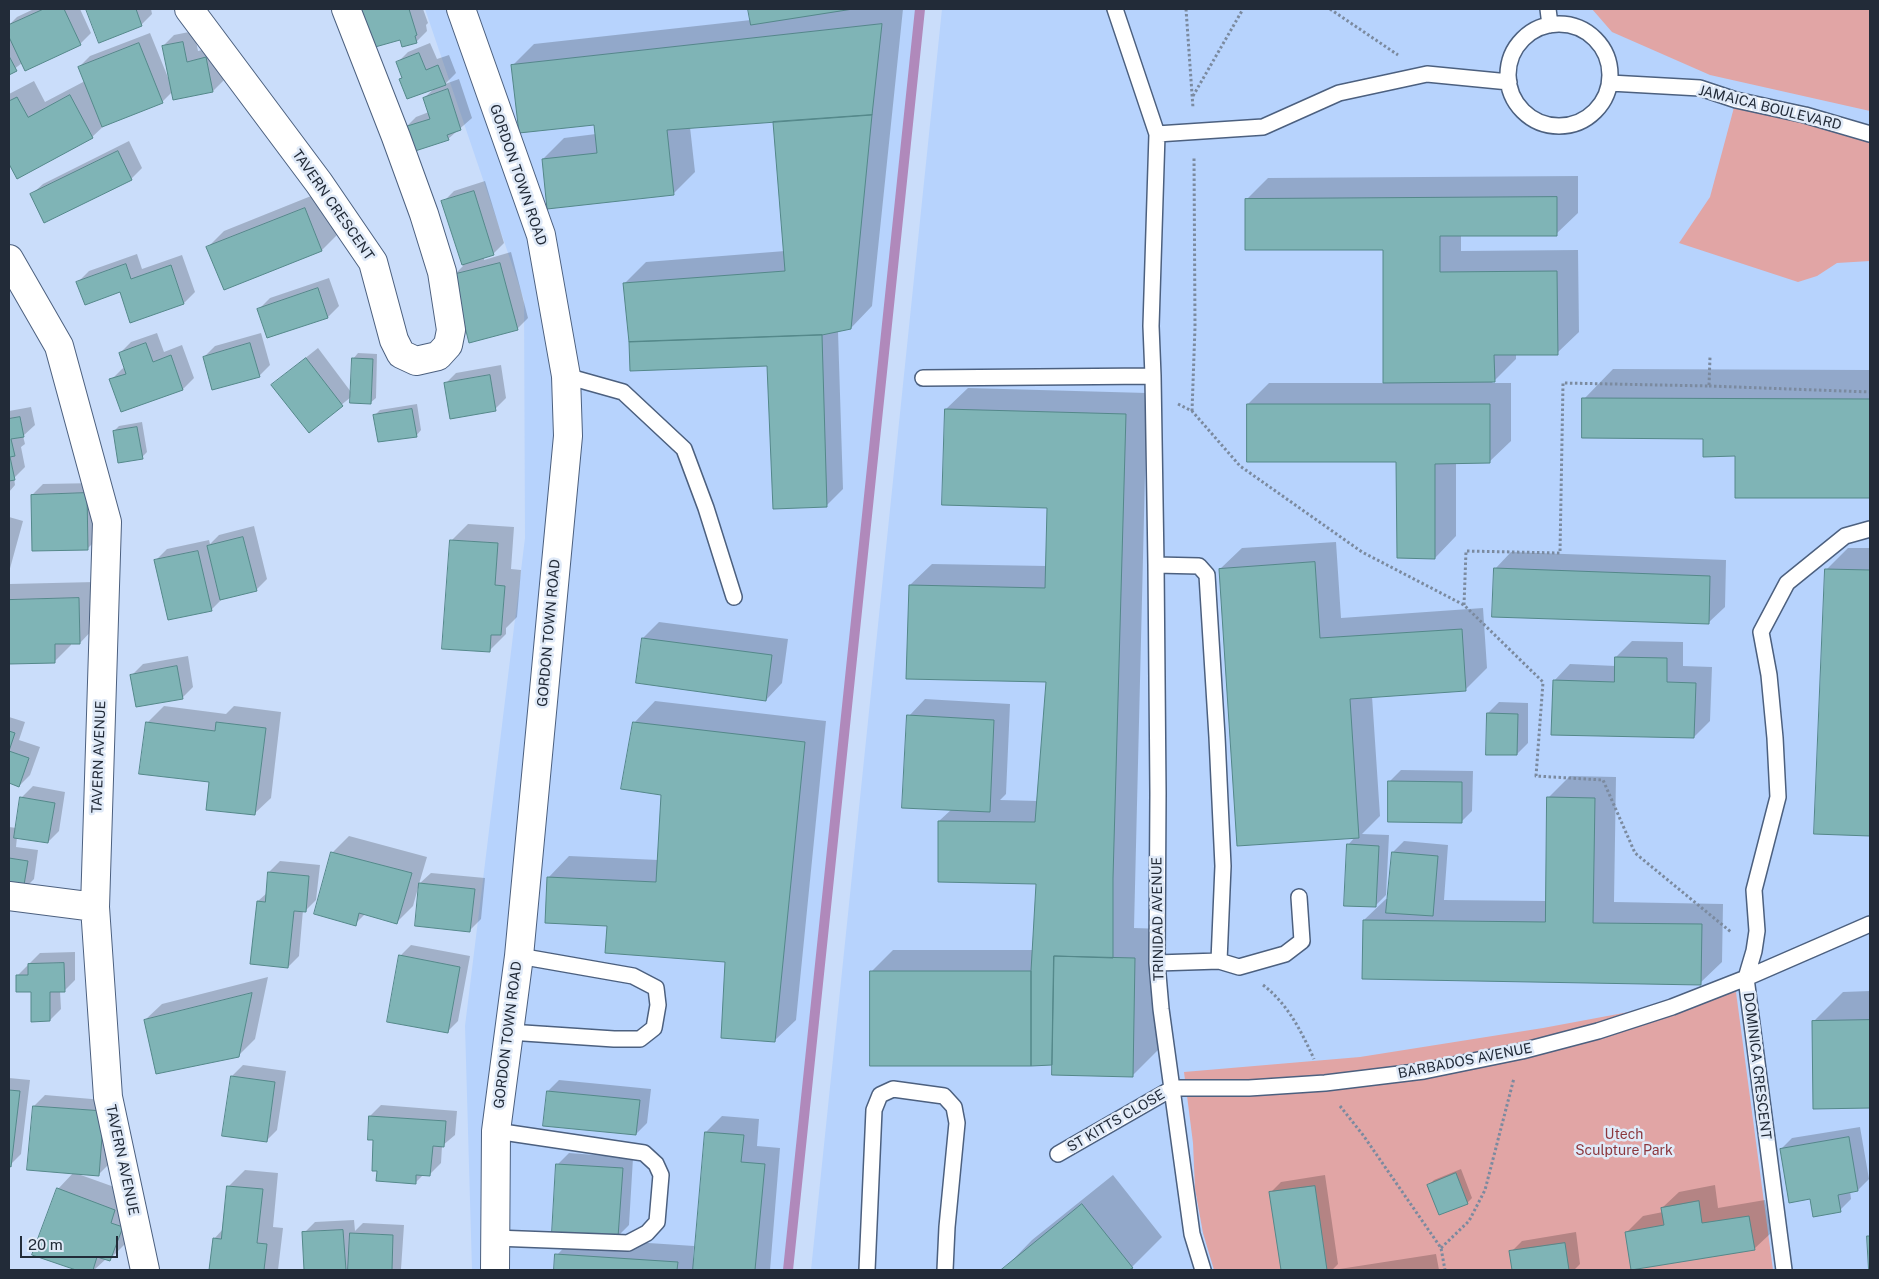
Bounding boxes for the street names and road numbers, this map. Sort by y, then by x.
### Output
street label: JAMAICA BOULEVARD [1697,82,1843,134]
street label: GORDON TOWN ROAD [486,102,550,248]
street label: TAVERN CRESCENT [288,146,378,264]
street label: GORDON TOWN ROAD [534,558,564,708]
street label: TAVERN AVENUE [89,700,109,814]
street label: TRINIDAD AVENUE [1149,857,1167,981]
street label: GORDON TOWN ROAD [491,960,525,1110]
street label: DOMINICA CRESCENT [1740,992,1774,1140]
street label: BARBADOS AVENUE [1397,1040,1533,1082]
street label: ST KITTS CLOSE [1064,1086,1168,1156]
street label: TAVERN AVENUE [102,1103,142,1217]

